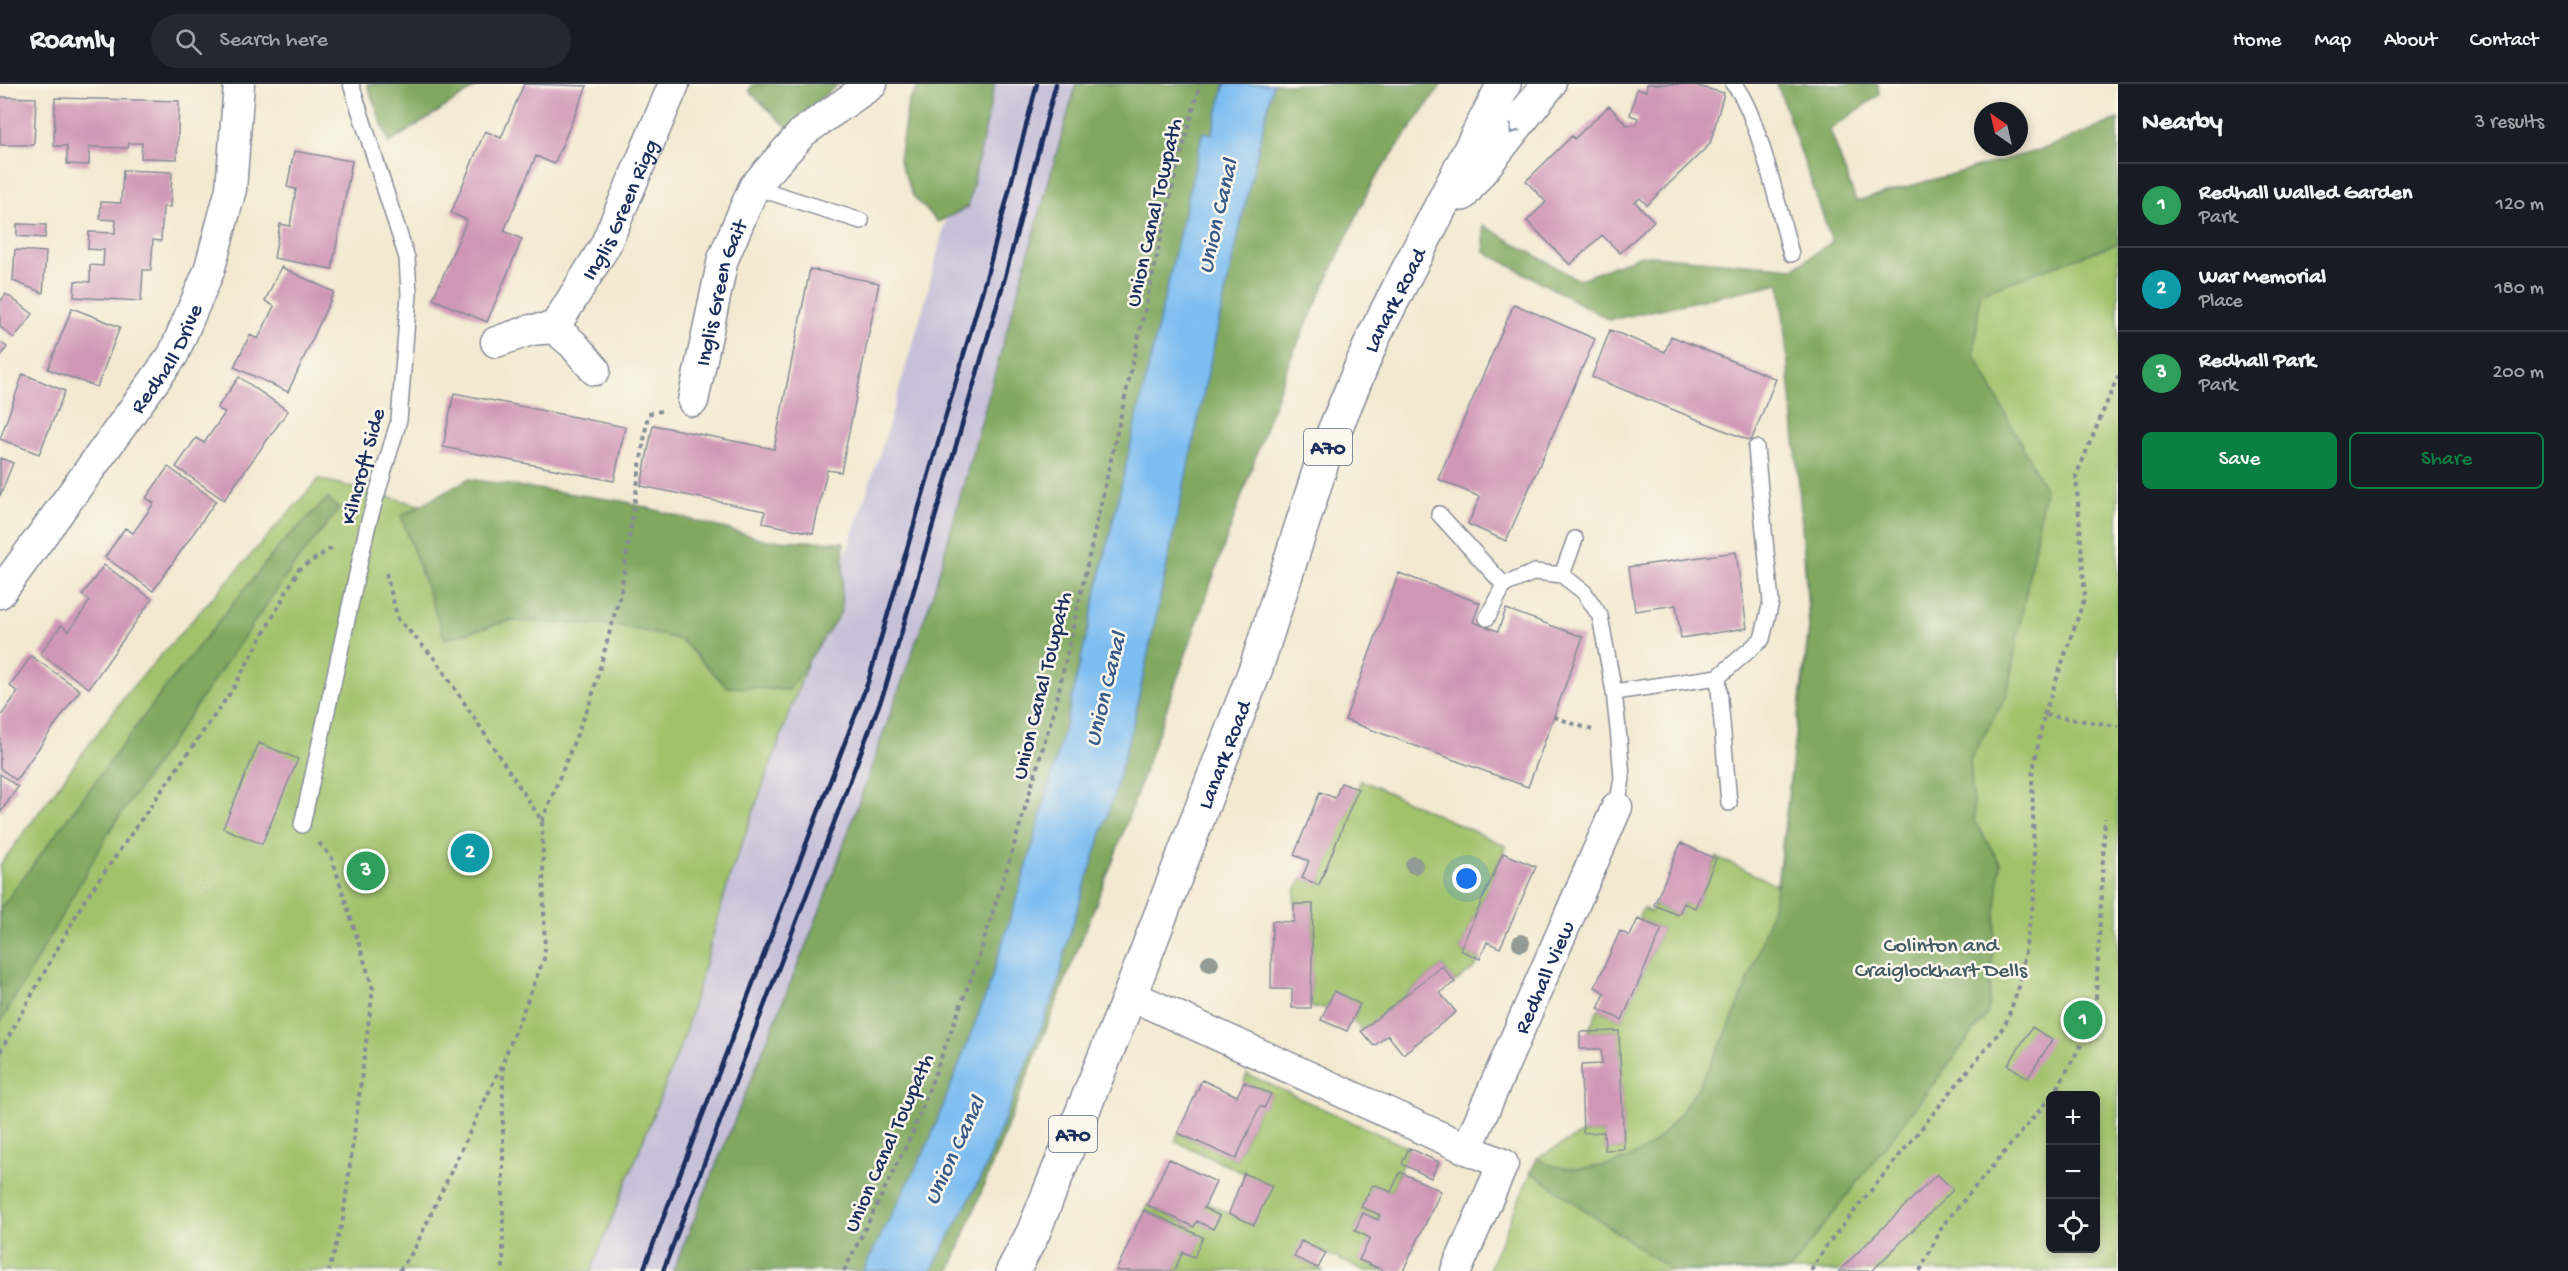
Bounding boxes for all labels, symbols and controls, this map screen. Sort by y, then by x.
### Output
search box [151,14,571,68]
text: Roamly [30,25,115,58]
icon: search [172,25,205,58]
text: Search here [220,28,328,54]
text: Home [2233,29,2281,54]
text: Map [2314,29,2351,54]
text: About [2384,29,2437,54]
text: Contact [2470,29,2538,54]
north arrow [1974,102,2028,156]
text: Nearby [2142,108,2223,139]
text: 3 results [2475,112,2544,135]
street label: Union Canal Towpath [1122,116,1190,310]
one-way arrow [1510,124,1521,135]
street label: Inglis Green Rigg [578,136,666,286]
water label: Union Canal [1192,155,1247,277]
text: Redhall Walled Garden [2199,181,2412,207]
text: 1 [2157,194,2166,217]
text: 120 m [2496,194,2544,217]
text: Park [2199,207,2237,230]
street label: Inglis Green Gait [692,215,756,369]
street label: Lanark Road [1360,243,1435,357]
text: War Memorial [2199,265,2326,291]
text: 2 [2157,278,2166,301]
text: 180 m [2495,278,2544,301]
text: Place [2199,291,2243,314]
street label: Redhall Drive [126,300,211,420]
text: Redhall Park [2199,349,2316,375]
text: 3 [2156,362,2167,385]
text: 200 m [2493,362,2544,385]
text: Park [2199,375,2237,398]
street label: Kilncroft Side [337,406,393,528]
road number: A70 [1304,429,1352,465]
button: Save [2142,432,2337,489]
button: Share [2349,432,2544,489]
street label: Union Canal Towpath [1008,589,1080,783]
water label: Union Canal [1079,628,1136,750]
street label: Lanark Road [1194,696,1260,813]
pin: 2 [450,830,490,876]
pin: 3 [346,848,386,894]
your location [1452,864,1481,893]
street label: Redhall View [1510,918,1582,1039]
park label: Colinton and Craiglockhart Dells [1855,934,2028,985]
pin: 1 [2064,998,2102,1042]
street label: Union Canal Towpath [840,1050,942,1237]
water label: Union Canal [918,1091,995,1210]
map controls [2046,1091,2100,1253]
button: + [2046,1091,2100,1145]
road number: A70 [1049,1116,1097,1152]
button: − [2046,1145,2100,1199]
button: locate [2046,1199,2100,1253]

